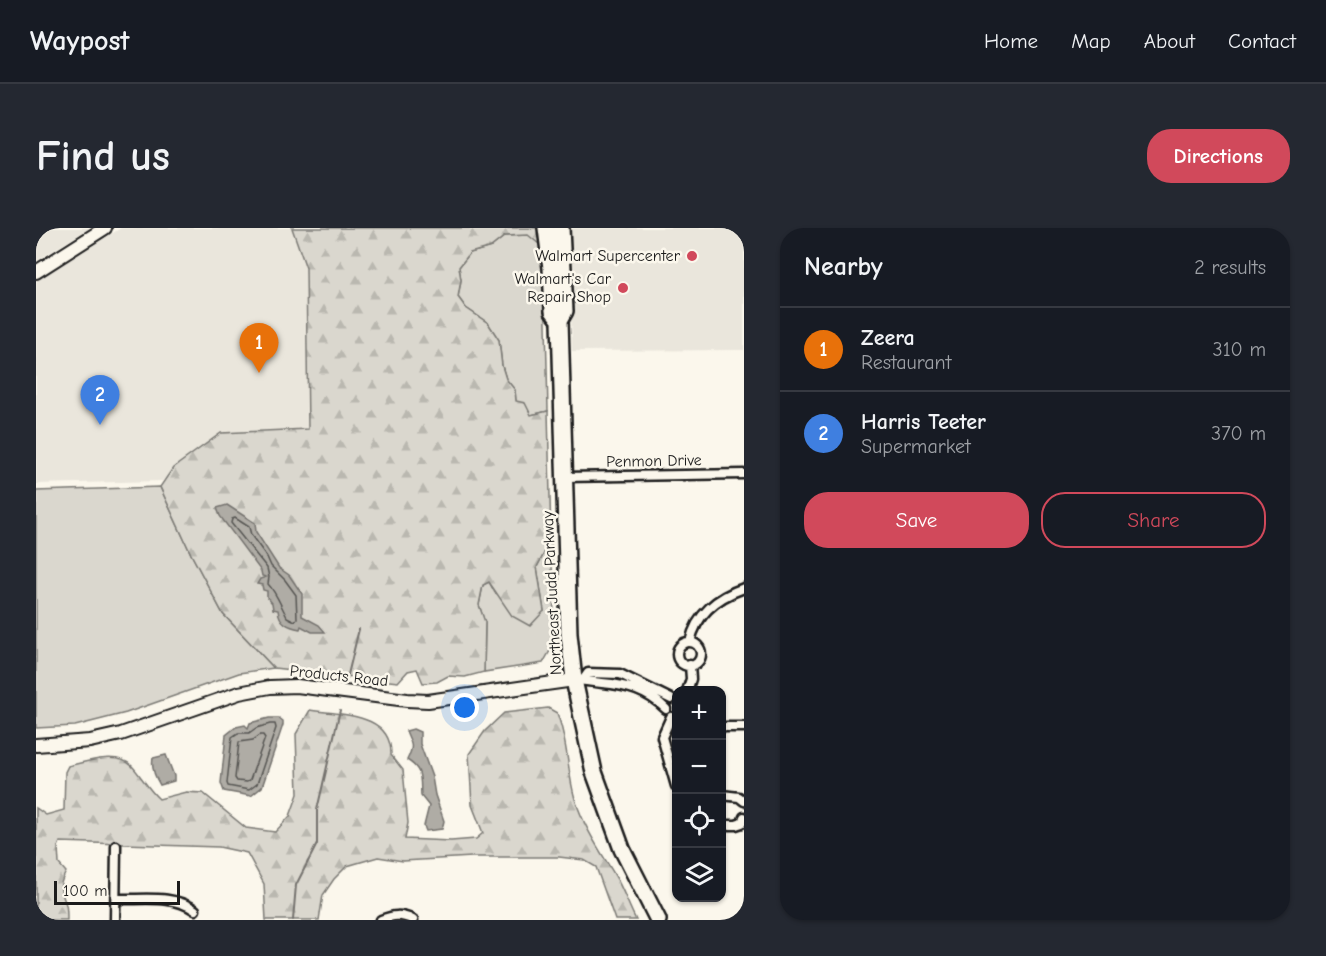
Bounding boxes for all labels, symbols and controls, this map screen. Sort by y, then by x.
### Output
text: Waypost [30,25,130,57]
text: Home [984,29,1038,53]
text: Map [1071,29,1111,53]
text: About [1144,29,1195,53]
text: Contact [1228,29,1296,53]
button: Directions [1147,129,1290,183]
text: Find us [36,132,170,181]
place label: Walmart Supercenter [535,247,681,265]
marker: Walmart Supercenter [685,249,699,263]
text: Nearby [804,252,883,282]
text: 2 results [1194,256,1266,279]
place label: Walmart's Car Repair Shop [514,270,612,306]
marker: Walmart's Car Repair Shop [616,281,630,295]
pin: 1 [240,324,278,373]
text: Zeera [861,325,915,351]
text: 1 [820,338,827,361]
text: 310 m [1213,338,1266,361]
text: Restaurant [861,351,951,374]
pin: 2 [80,376,120,425]
text: Harris Teeter [861,409,986,435]
text: 2 [819,422,828,445]
text: 370 m [1211,422,1266,445]
text: Supermarket [861,435,971,458]
street label: Penmon Drive [606,451,702,471]
button: Save [804,492,1029,548]
button: Share [1041,492,1266,548]
street label: Northeast Judd Parkway [539,510,565,676]
street label: Products Road [289,662,389,690]
map controls [672,686,726,902]
button: + [672,686,726,740]
your location [450,693,479,722]
button: − [672,740,726,794]
button: locate [672,794,726,848]
button: layers [672,848,726,902]
scale bar [54,878,180,906]
text: 100 m [63,882,107,900]

